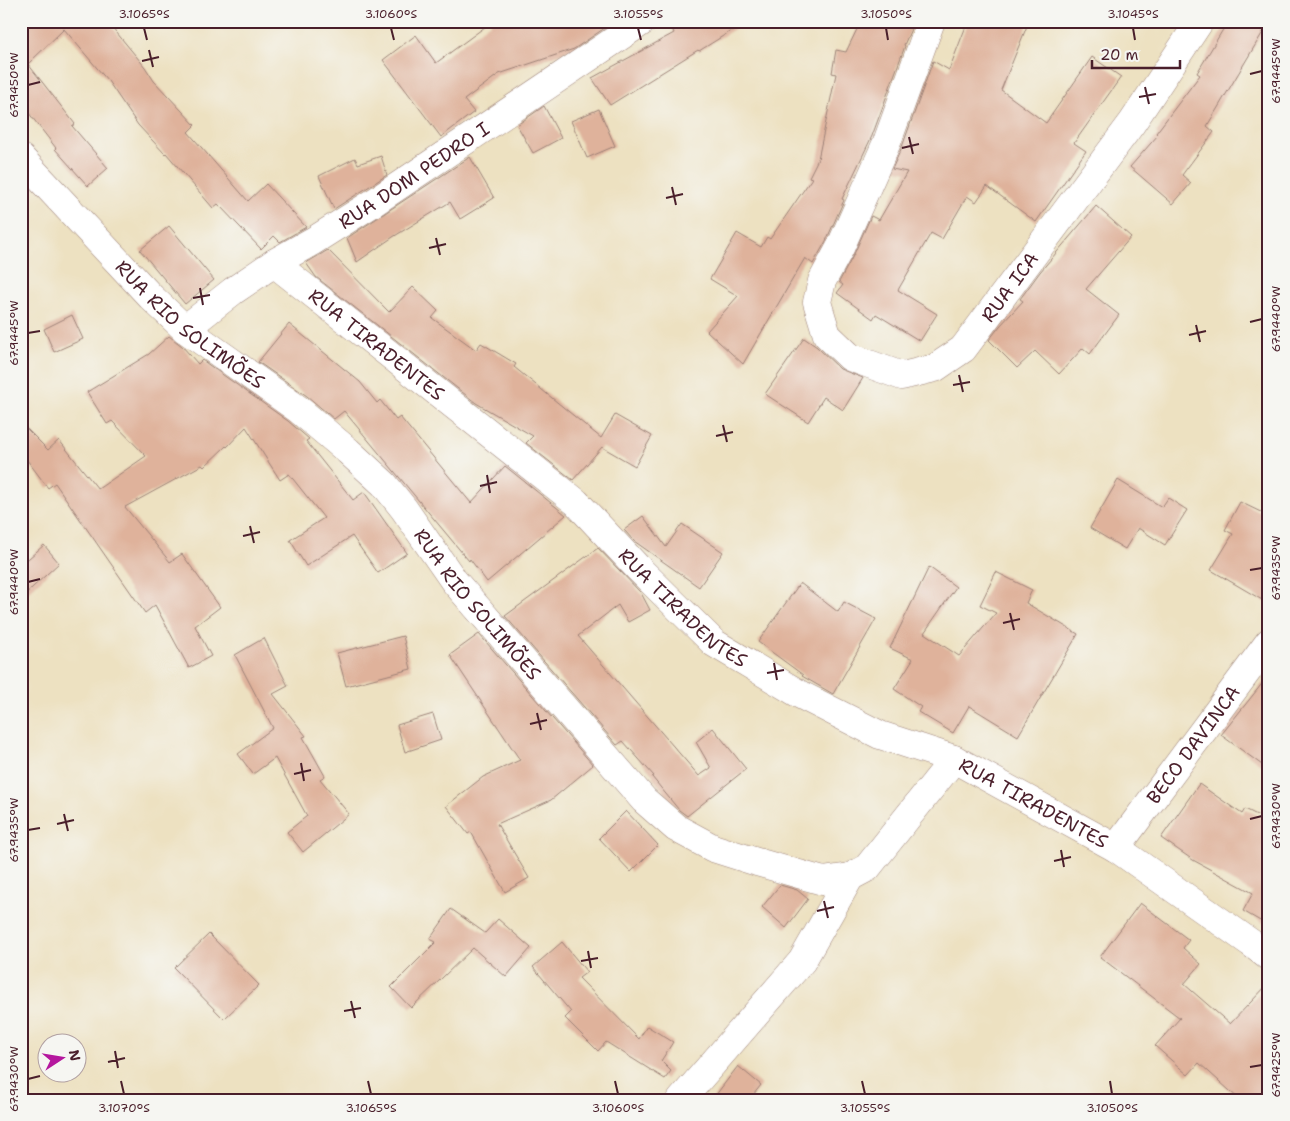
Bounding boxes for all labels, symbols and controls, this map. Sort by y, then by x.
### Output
text: 3.1065°S [118,6,170,22]
text: 3.1060°S [365,6,418,22]
text: 3.1055°S [613,6,664,22]
text: 3.1050°S [860,6,912,22]
text: 3.1045°S [1107,6,1159,22]
scale bar [1092,38,1180,70]
text: 67.9445°W [1268,38,1284,104]
text: 20 m [1100,45,1139,65]
text: 67.9450°W [6,52,22,118]
street label: RUA DOM PEDRO I [334,116,494,234]
street label: RUA ICA [975,247,1044,327]
street label: RUA RIO SOLIMÕES [110,255,270,394]
street label: RUA TIRADENTES [304,283,450,406]
text: 67.9440°W [1268,286,1284,352]
text: 67.9445°W [6,300,22,366]
street label: RUA RIO SOLIMÕES [409,523,547,685]
text: 67.9435°W [1268,536,1284,600]
street label: RUA TIRADENTES [613,543,752,673]
text: 67.9440°W [6,549,22,615]
street label: BECO DAVINCA [1141,680,1245,809]
street label: RUA TIRADENTES [955,752,1113,854]
text: 67.9430°W [1268,783,1284,849]
text: 67.9435°W [6,798,22,862]
text: 67.9425°W [1268,1033,1284,1097]
north arrow [38,1034,88,1084]
text: 67.9430°W [6,1046,22,1112]
text: N [65,1048,85,1063]
text: 3.1070°S [98,1100,150,1116]
text: 3.1065°S [345,1100,397,1116]
text: 3.1060°S [592,1100,645,1116]
text: 3.1055°S [840,1100,891,1116]
text: 3.1050°S [1086,1100,1138,1116]

